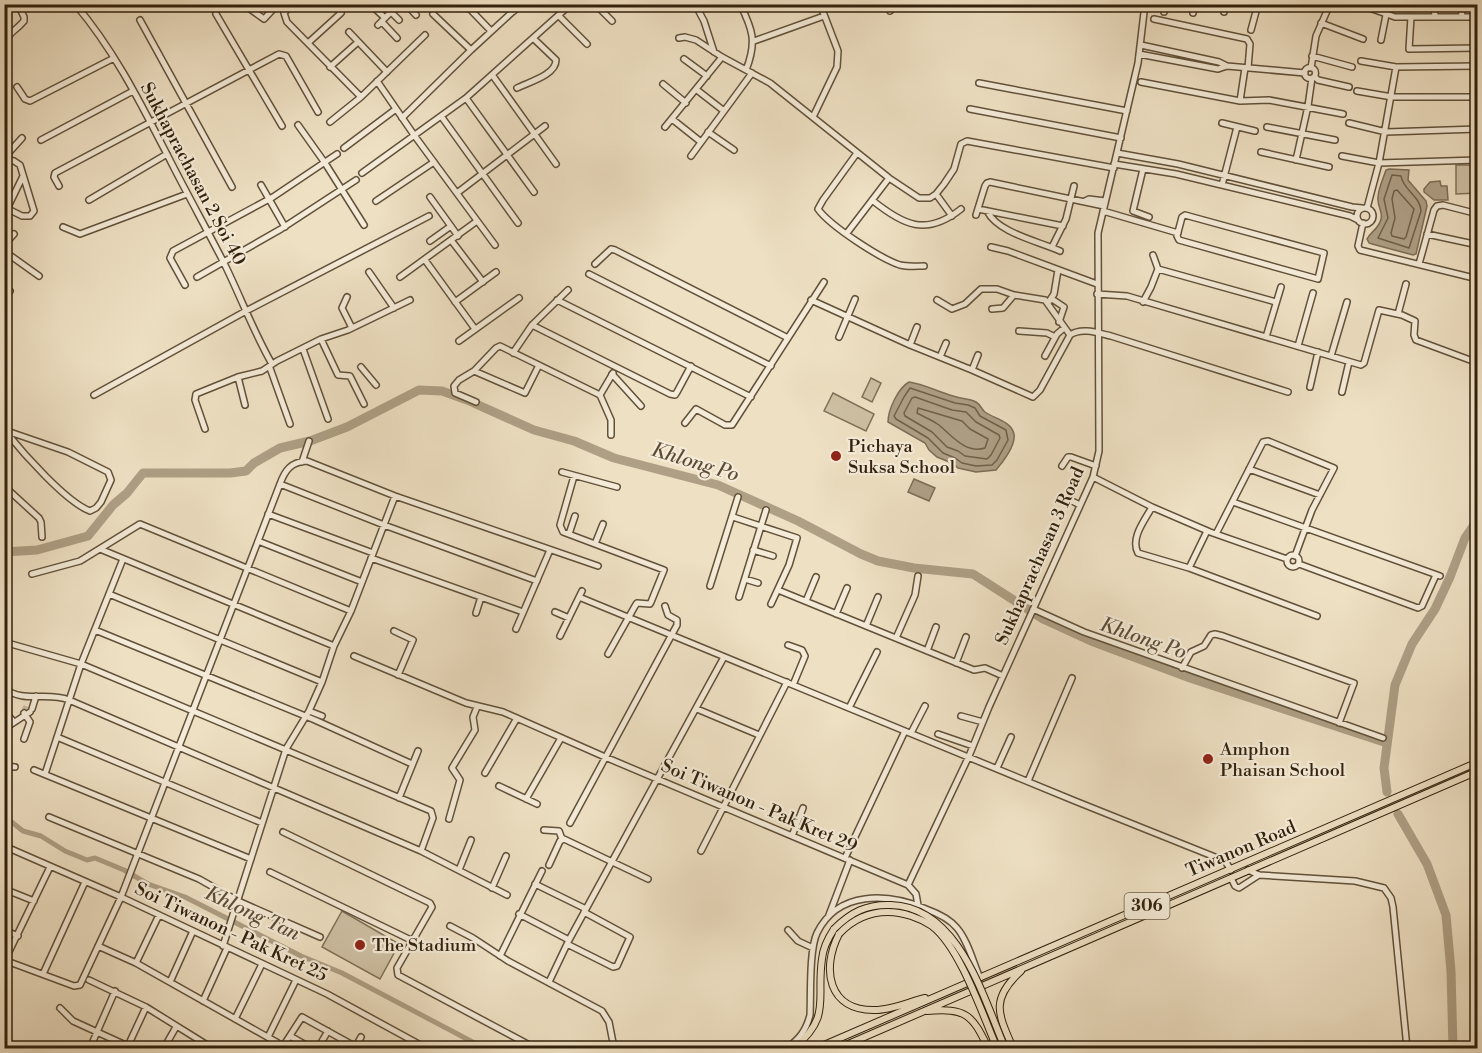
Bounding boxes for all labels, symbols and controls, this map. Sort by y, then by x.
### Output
street label: Sukhaprachasan 2 Soi 40 [135,79,251,269]
place label: Pichaya Suksa School [848,435,956,479]
water label: Khlong Po [648,438,742,488]
marker: Pichaya Suksa School [829,449,843,463]
street label: Sukhaprachasan 3 Road [990,463,1090,649]
water label: Khlong Po [1096,613,1190,665]
place label: Amphon Phaisan School [1219,738,1346,782]
marker: Amphon Phaisan School [1201,752,1215,766]
street label: Soi Tiwanon - Pak Kret 29 [657,754,861,858]
street label: Tiwanon Road [1183,815,1300,882]
street label: Soi Tiwanon - Pak Kret 25 [131,877,331,987]
water label: Khlong Tan [200,881,304,947]
road number: 306 [1124,893,1170,919]
place label: The Stadium [372,934,476,957]
marker: The Stadium [353,938,367,952]

